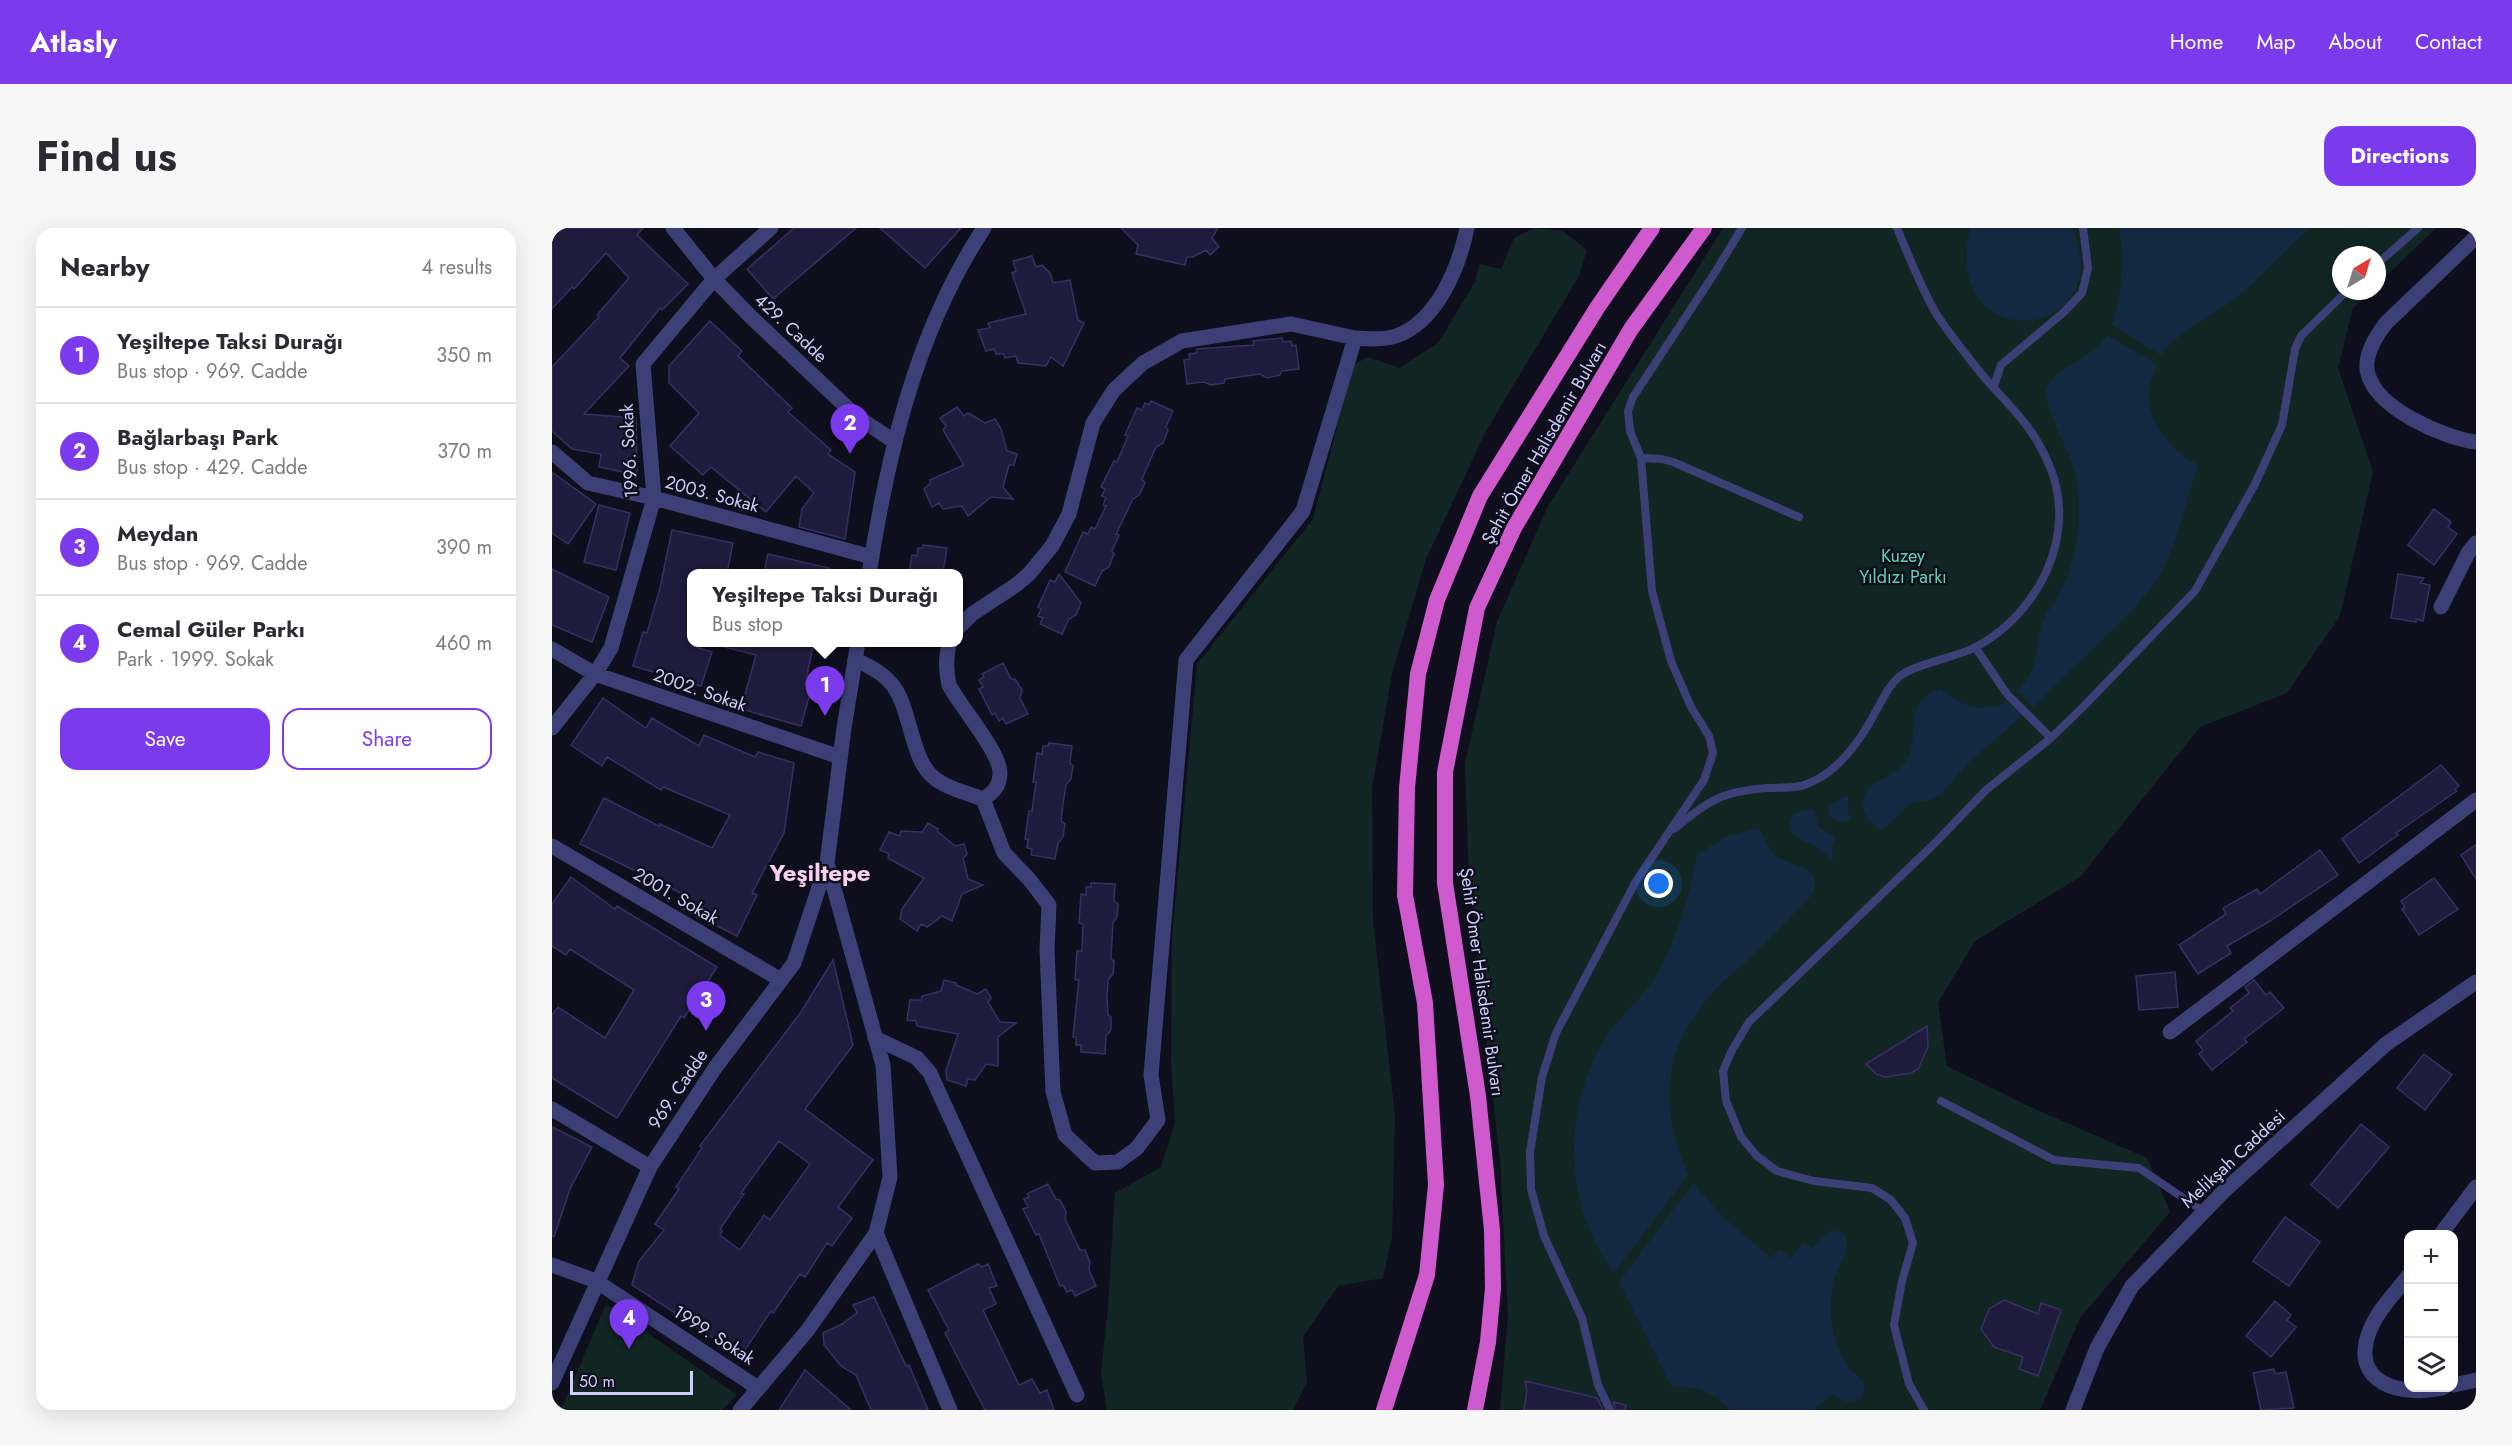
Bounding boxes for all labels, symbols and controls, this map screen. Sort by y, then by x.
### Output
text: Atlasly [30,22,117,63]
text: Home [2170,27,2223,57]
text: Map [2256,27,2296,57]
text: About [2329,27,2382,57]
text: Contact [2415,27,2482,57]
text: Find us [36,126,177,187]
button: Directions [2324,126,2476,186]
north arrow [2332,246,2386,300]
text: Nearby [60,248,149,286]
text: 4 results [421,253,492,282]
street label: 429. Cadde [749,287,833,369]
text: Yeşiltepe Taksi Durağı [117,325,343,357]
street label: Şehit Ömer Halisdemir Bulvarı [1475,337,1613,549]
text: 1 [74,341,85,370]
text: 350 m [436,341,492,370]
text: Bus stop · 969. Cadde [117,357,307,386]
street label: 1996. Sokak [614,403,644,499]
pin: 2 [830,404,870,454]
text: Bağlarbaşı Park [117,421,279,453]
text: 2 [73,437,86,466]
text: 370 m [437,437,492,466]
text: Bus stop · 429. Cadde [117,453,307,482]
street label: 2003. Sokak [662,469,762,519]
text: Meydan [117,517,198,549]
text: 3 [73,533,86,562]
text: 390 m [436,533,492,562]
park label: Kuzey Yıldızı Parkı [1859,543,1947,590]
text: Bus stop · 969. Cadde [117,549,307,578]
popup [687,569,963,647]
text: Yeşiltepe Taksi Durağı [712,578,938,610]
text: Bus stop [712,610,783,639]
text: Cemal Güler Parkı [117,613,305,645]
text: 4 [73,629,86,658]
text: 460 m [435,629,492,658]
text: Park · 1999. Sokak [117,645,274,674]
street label: 2002. Sokak [650,662,750,718]
pin: 1 [806,666,844,716]
button: Save [60,708,270,770]
button: Share [282,708,492,770]
district label: Yeşiltepe [768,855,871,890]
street label: 2001. Sokak [628,861,724,931]
street label: Şehit Ömer Halisdemir Bulvarı [1453,866,1511,1098]
your location [1644,869,1673,898]
pin: 3 [686,982,726,1031]
street label: 969. Cadde [642,1044,714,1134]
street label: Melikşah Caddesi [2175,1104,2291,1214]
map controls [2404,1230,2458,1392]
button: + [2404,1230,2458,1284]
button: − [2404,1284,2458,1338]
street label: 1999. Sokak [668,1299,760,1371]
pin: 4 [610,1300,649,1349]
button: layers [2404,1338,2458,1392]
scale bar [570,1368,693,1396]
text: 50 m [579,1370,615,1393]

